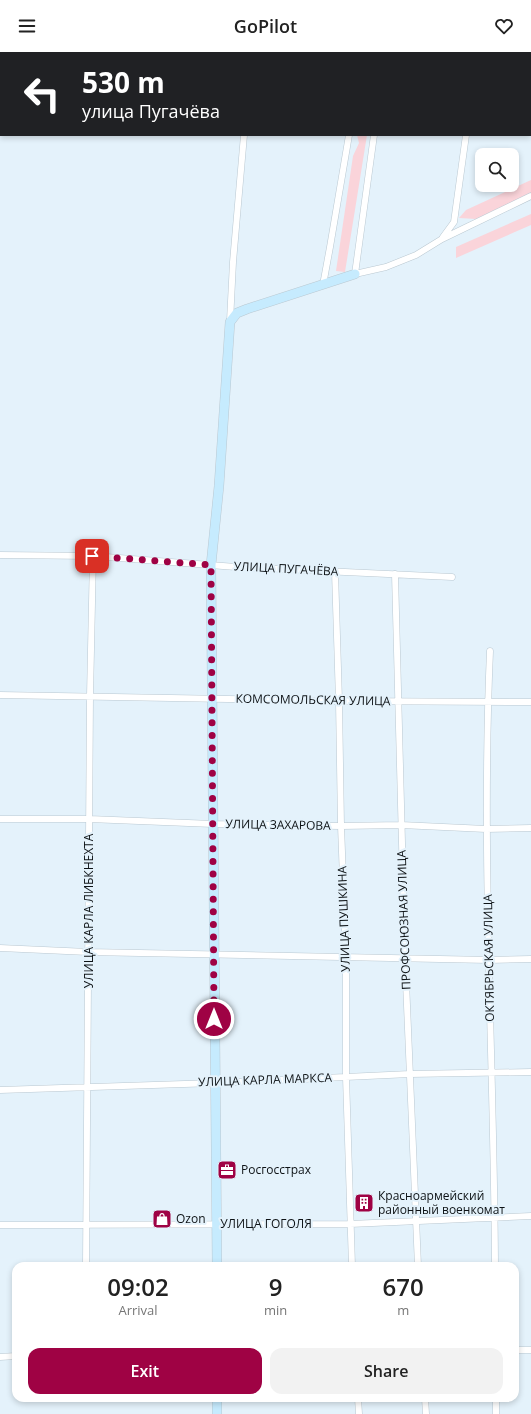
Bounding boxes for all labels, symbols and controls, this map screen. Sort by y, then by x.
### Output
text: GoPilot [234,14,297,38]
icon: menu [16,15,38,37]
icon: heart [493,15,515,37]
text: 530 m [82,63,165,101]
icon: left [16,68,68,120]
text: улица Пугачёва [82,99,220,123]
map controls [475,148,519,192]
button: search [475,148,519,192]
pin [75,539,109,573]
icon: arrive [81,545,103,567]
street label: УЛИЦА ПУГАЧЁВА [233,557,339,580]
street label: КОМСОМОЛЬСКАЯ УЛИЦА [235,690,391,709]
street label: УЛИЦА ЗАХАРОВА [225,815,331,834]
street label: УЛИЦА КАРЛА ЛИБКНЕХТА [80,833,97,988]
street label: ПРОФСОЮЗНАЯ УЛИЦА [393,849,414,990]
street label: УЛИЦА ПУШКИНА [333,865,354,972]
street label: ОКТЯБРЬСКАЯ УЛИЦА [479,894,498,1022]
position arrow [193,998,235,1040]
street label: УЛИЦА КАРЛА МАРКСА [198,1069,333,1090]
office icon: Росгосстрах [216,1159,238,1181]
place label: Росгосстрах [241,1161,312,1178]
place label: Красноармейский районный военкомат [378,1187,505,1218]
building icon: Красноармейский районный военкомат [353,1192,375,1214]
shop icon: Ozon [151,1208,173,1230]
place label: Ozon [176,1210,206,1227]
street label: УЛИЦА ГОГОЛЯ [220,1215,312,1232]
text: 09:02 [107,1270,169,1303]
text: 9 [269,1270,283,1303]
text: 670 [383,1270,424,1303]
text: Arrival [118,1301,158,1319]
text: min [264,1301,287,1319]
text: m [397,1301,409,1319]
button: Exit [28,1348,262,1394]
button: Share [270,1348,503,1394]

